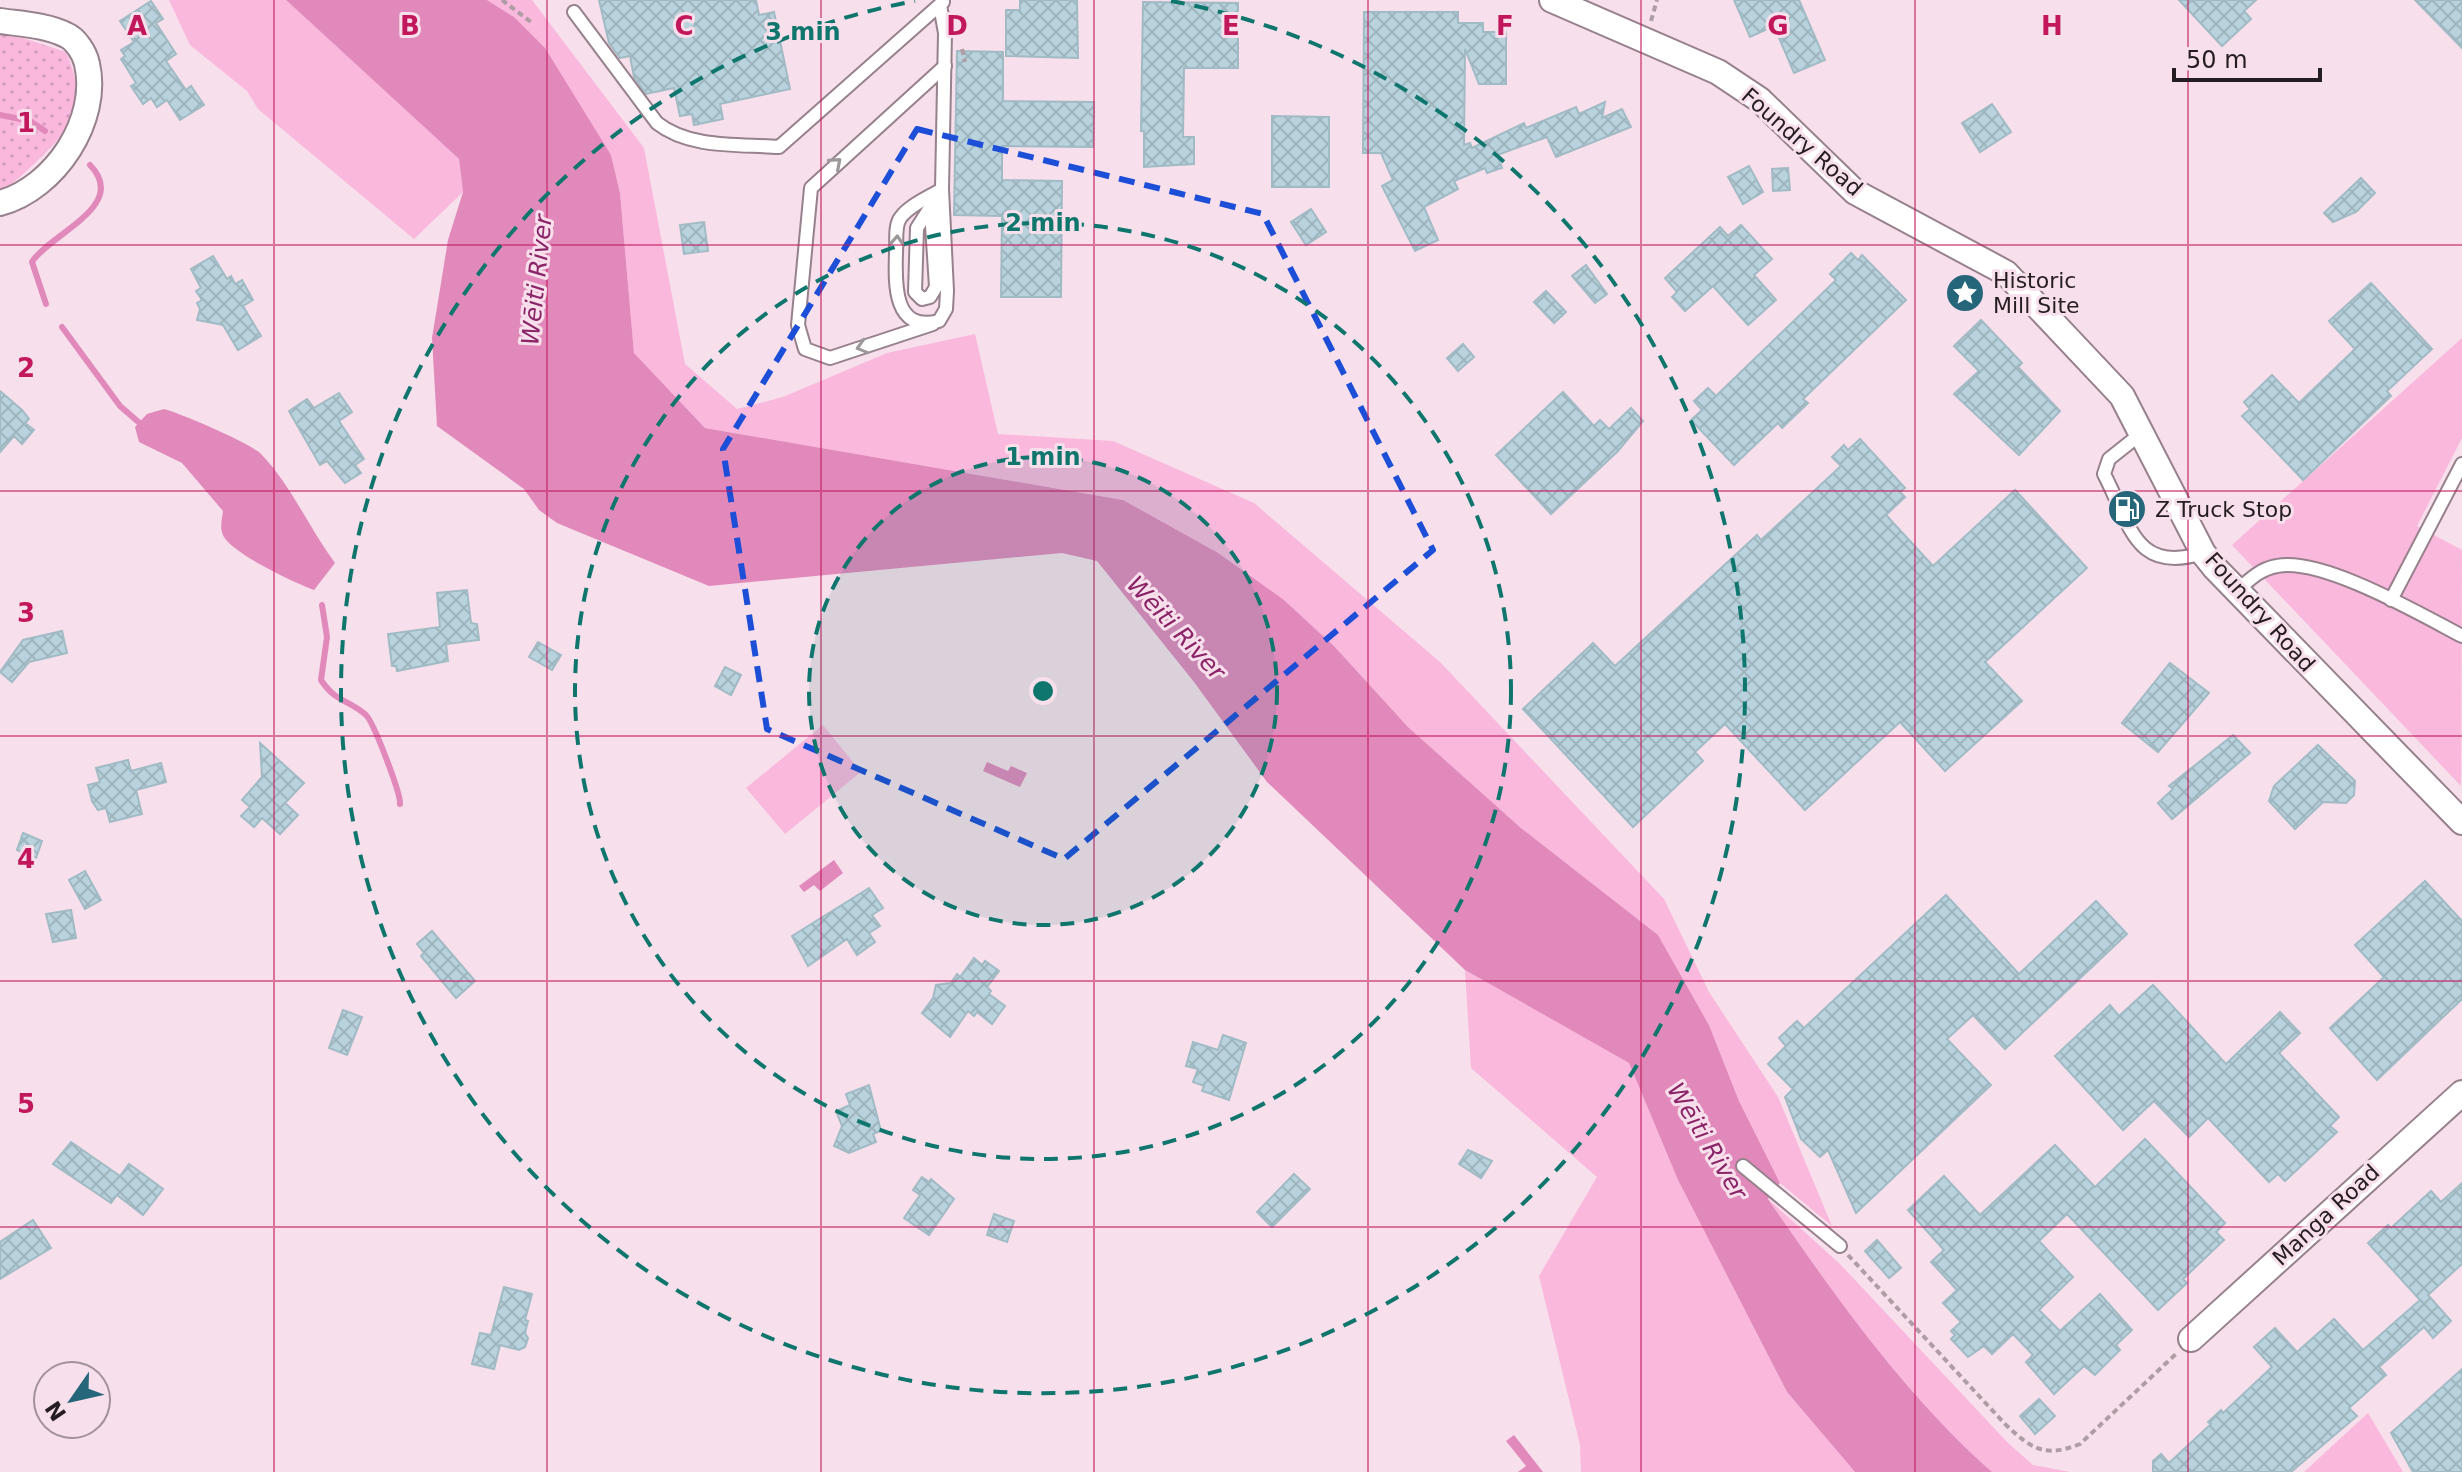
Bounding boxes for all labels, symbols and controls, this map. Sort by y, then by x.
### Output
text: A [127,11,147,41]
text: B [400,11,420,41]
text: C [674,11,694,41]
text: D [946,11,968,41]
text: E [1222,11,1240,41]
text: F [1496,11,1514,41]
text: G [1767,11,1789,41]
text: H [2041,11,2063,41]
text: 3 min [765,18,841,46]
scale bar [2174,32,2320,82]
text: 50 m [2186,46,2248,74]
street label: Foundry Road [1737,83,1867,201]
text: 1 [17,108,35,138]
one-way arrow [827,158,842,172]
text: 2 min [1005,209,1081,237]
water label: Wēiti River [516,211,558,347]
one-way arrow [888,234,905,247]
place label: Historic Mill Site [1993,268,2080,318]
place icon: Historic Mill Site [1944,272,1986,314]
one-way arrow [856,338,870,354]
text: 2 [17,353,35,383]
text: 1 min [1005,443,1081,471]
fuel station icon: Z Truck Stop [2106,488,2148,530]
place label: Z Truck Stop [2155,497,2292,522]
street label: Foundry Road [2200,547,2320,677]
water label: Wēiti River [1121,571,1232,687]
text: 3 [17,598,35,628]
centre of rings [1029,677,1057,705]
text: 4 [17,844,35,874]
water label: Wēiti River [1661,1078,1754,1206]
text: 5 [17,1089,35,1119]
street label: Manga Road [2268,1159,2384,1271]
north arrow [32,1360,112,1440]
text: N [40,1396,71,1426]

